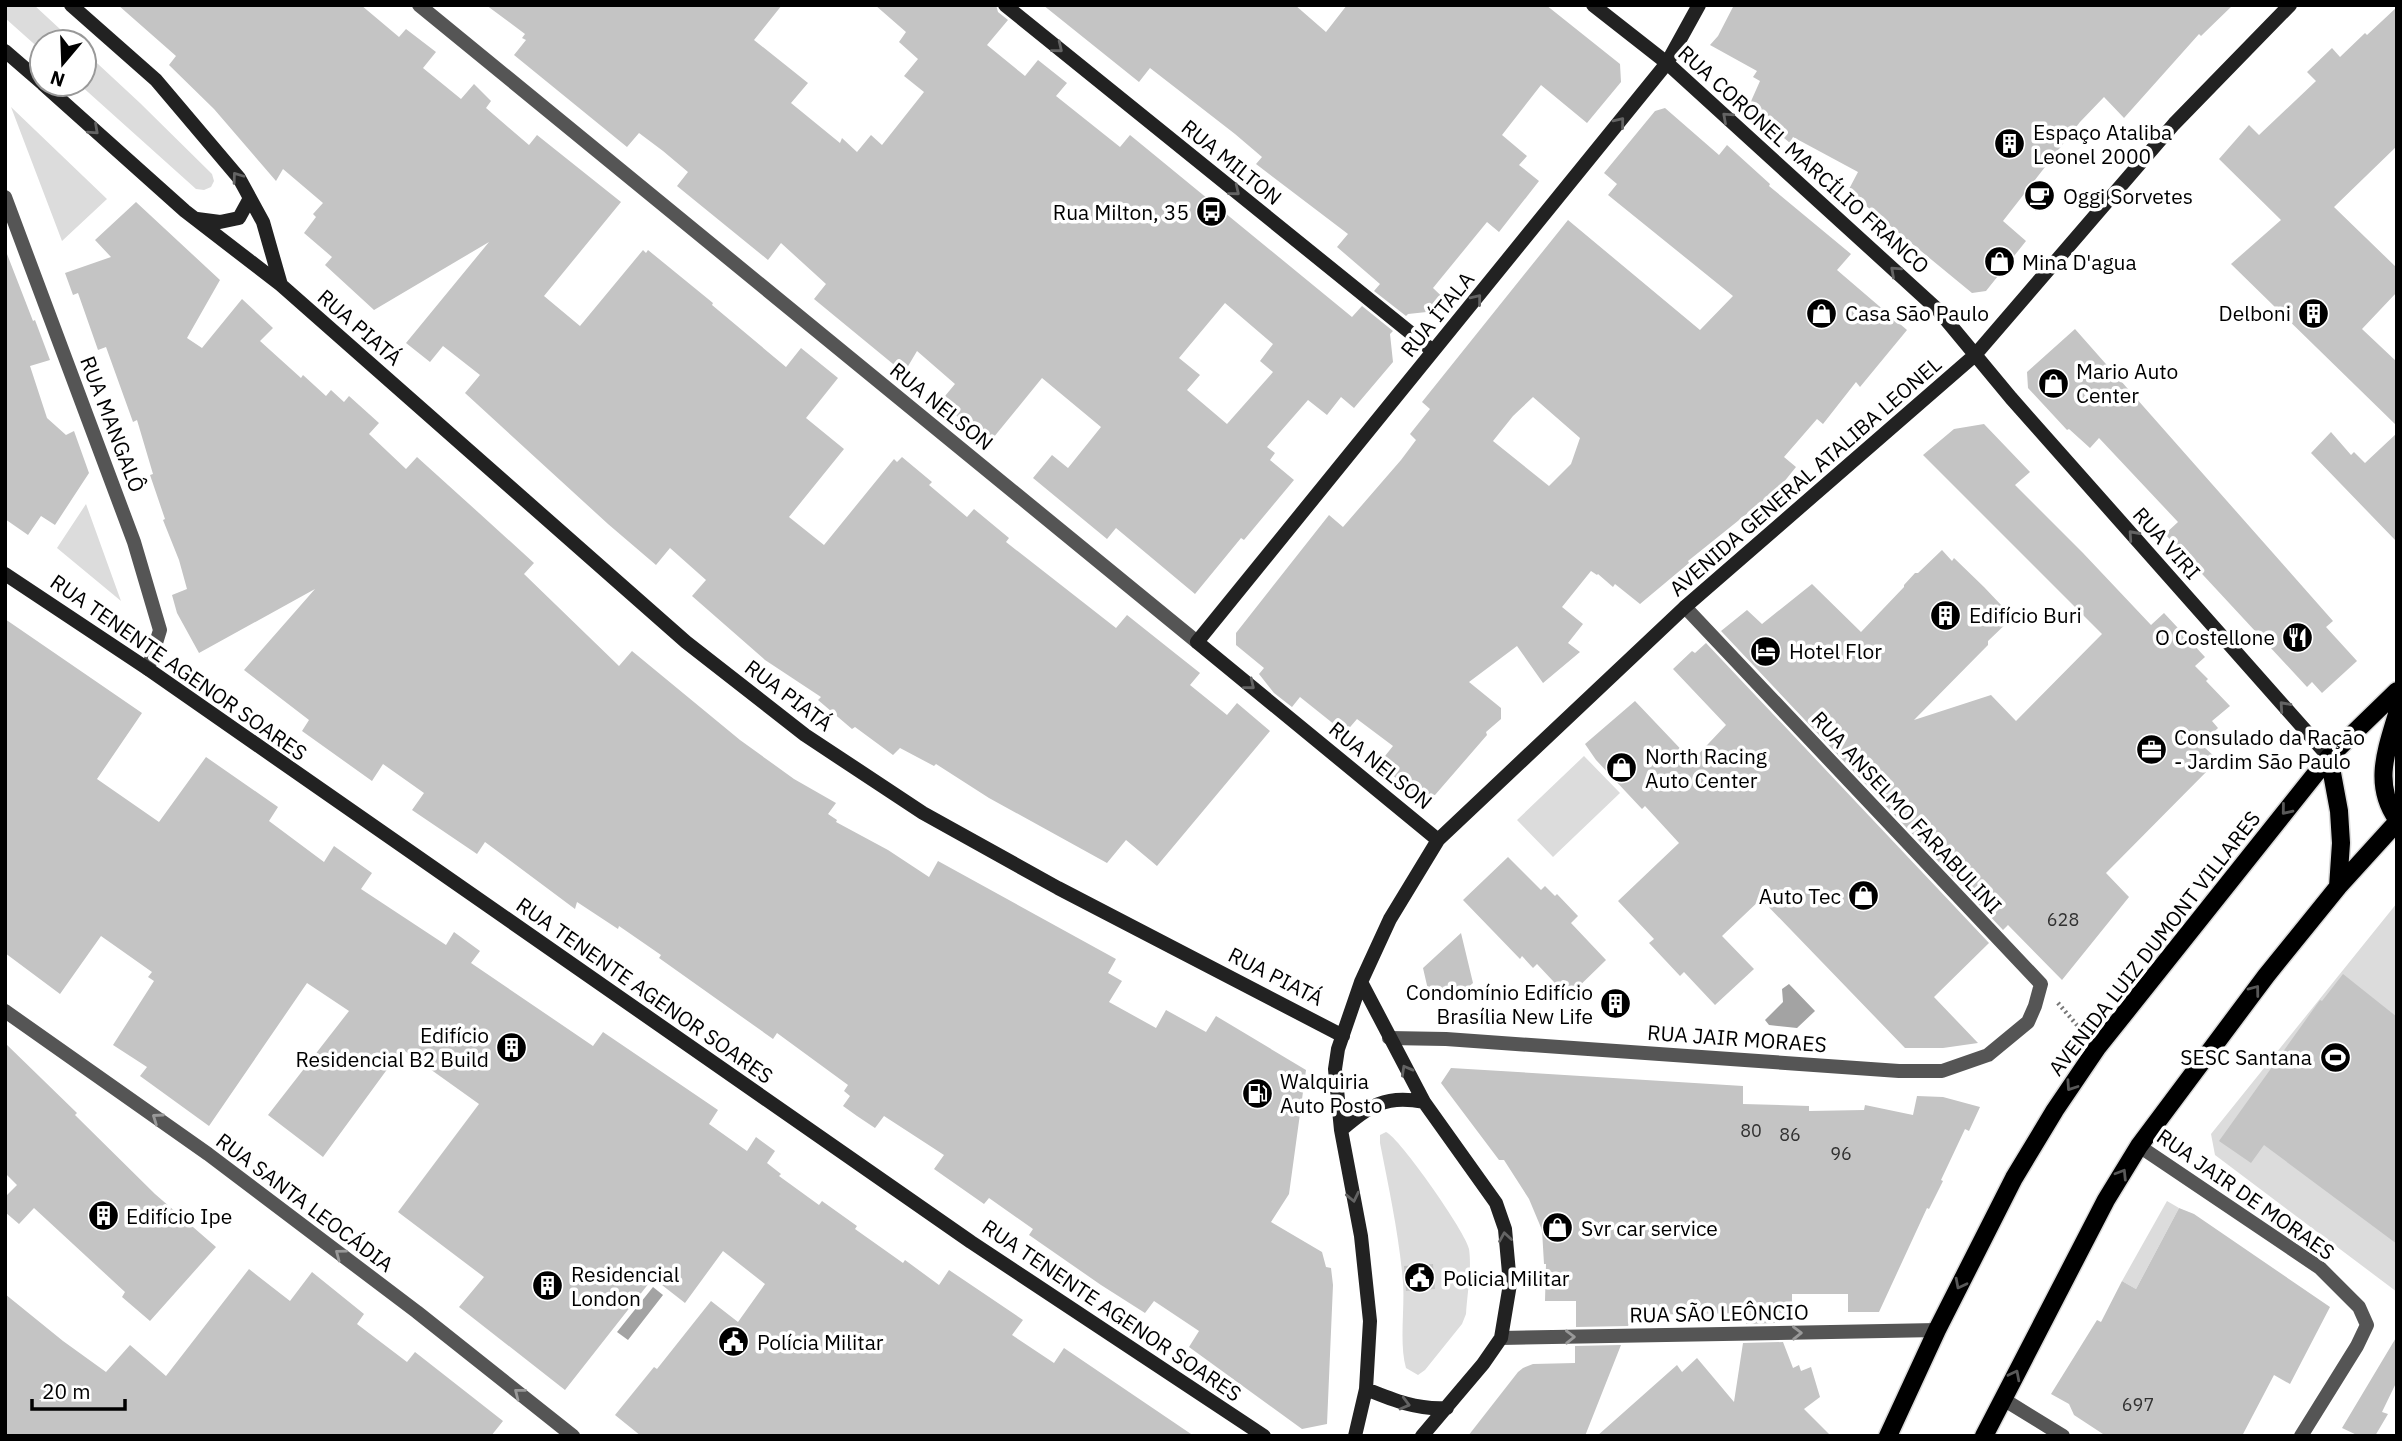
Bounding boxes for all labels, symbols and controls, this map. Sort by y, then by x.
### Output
north arrow [28,28,98,98]
street label: RUA CORONEL MARCÍLIO FRANCO [1672,39,1936,279]
one-way arrow [1049,40,1062,52]
text: N [47,65,68,93]
street label: RUA MILTON [1176,113,1288,211]
one-way arrow [1722,113,1735,126]
one-way arrow [1612,118,1624,131]
place label: Espaço Ataliba Leonel 2000 [2033,118,2172,170]
one-way arrow [86,122,99,134]
building icon: Espaço Ataliba Leonel 2000 [1993,127,2027,161]
one-way arrow [233,172,245,185]
cafe icon: Oggi Sorvetes [2023,179,2057,213]
place label: Oggi Sorvetes [2063,182,2193,210]
one-way arrow [1226,183,1239,195]
bus stop icon: Rua Milton, 35 [1195,195,1229,229]
place label: Rua Milton, 35 [1053,198,1189,226]
shop icon: Mina D'agua [1982,245,2016,279]
place label: Mina D'agua [2022,248,2137,276]
street label: RUA ÍTALA [1394,265,1480,363]
one-way arrow [1890,266,1903,279]
street label: RUA PIATÁ [312,283,408,371]
one-way arrow [1468,294,1481,306]
shop icon: Casa São Paulo [1805,296,1839,330]
building icon: Delboni [2297,296,2331,330]
place label: Casa São Paulo [1845,299,1989,327]
place label: Delboni [2219,299,2291,327]
street label: AVENIDA GENERAL ATALIBA LEONEL [1663,350,1947,602]
street label: RUA MANGALÔ [74,352,152,496]
street label: RUA NELSON [885,356,999,456]
place label: Mario Auto Center [2076,357,2178,409]
shop icon: Mario Auto Center [2036,366,2070,400]
street label: RUA VIRI [2127,501,2207,585]
one-way arrow [2129,530,2141,543]
street label: RUA TENENTE AGENOR SOARES [45,567,313,767]
building icon: Edifício Buri [1929,598,1963,632]
place label: Edifício Buri [1969,601,2082,629]
restaurant icon: O Costellone [2281,620,2315,654]
place label: O Costellone [2155,623,2275,651]
hotel icon: Hotel Flor [1749,634,1783,668]
place label: Hotel Flor [1789,637,1882,665]
street label: RUA PIATÁ [739,653,839,737]
one-way arrow [1241,677,1254,689]
one-way arrow [2280,701,2292,714]
street label: RUA ANSELMO FARABULINI [1806,705,2008,919]
street label: RUA NELSON [1324,715,1438,815]
place label: Consulado da Ração - Jardim São Paulo [2174,723,2365,775]
office icon: Consulado da Ração - Jardim São Paulo [2134,732,2168,766]
place label: North Racing Auto Center [1645,742,1767,794]
shop icon: North Racing Auto Center [1605,751,1639,785]
one-way arrow [2282,802,2295,814]
street label: AVENIDA LUIZ DUMONT VILLARES [2042,805,2266,1081]
shop icon: Auto Tec [1847,879,1881,913]
place label: Auto Tec [1759,882,1841,910]
street label: RUA TENENTE AGENOR SOARES [511,890,779,1090]
house number: 628 [2047,908,2079,931]
street label: RUA PIATÁ [1224,940,1328,1012]
place label: Condomínio Edifício Brasília New Life [1406,978,1593,1030]
one-way arrow [2247,985,2259,998]
building icon: Condomínio Edifício Brasília New Life [1599,987,1633,1021]
street label: RUA JAIR MORAES [1646,1018,1828,1058]
place label: Edifício Residencial B2 Build [295,1021,489,1073]
building icon: Edifício Residencial B2 Build [495,1030,529,1064]
sports icon: SESC Santana [2318,1040,2352,1074]
place label: SESC Santana [2180,1043,2312,1071]
one-way arrow [1401,1065,1415,1077]
place label: Walquiria Auto Posto [1280,1067,1383,1119]
fuel station icon: Walquiria Auto Posto [1240,1076,1274,1110]
one-way arrow [2067,1078,2079,1091]
one-way arrow [152,1114,165,1126]
house number: 80 [1740,1119,1762,1142]
street label: RUA JAIR DE MORAES [2152,1122,2340,1266]
house number: 86 [1779,1123,1801,1146]
street label: RUA SANTA LEOCÁDIA [211,1126,399,1278]
house number: 96 [1830,1142,1852,1165]
one-way arrow [2113,1169,2126,1182]
one-way arrow [1344,1191,1359,1203]
building icon: Edifício Ipe [86,1199,120,1233]
place label: Edifício Ipe [126,1202,232,1230]
shop icon: Svr car service [1541,1211,1575,1245]
street label: RUA TENENTE AGENOR SOARES [977,1213,1247,1407]
place label: Svr car service [1581,1214,1718,1242]
one-way arrow [1498,1231,1513,1243]
one-way arrow [335,1249,348,1262]
place label: Residencial London [571,1260,680,1312]
public building icon: Policia Militar [1403,1261,1437,1295]
place label: Policia Militar [1443,1264,1570,1292]
building icon: Residencial London [531,1269,565,1303]
one-way arrow [1954,1277,1968,1289]
street label: RUA SÃO LEÔNCIO [1629,1297,1809,1329]
public building icon: Polícia Militar [717,1325,751,1359]
one-way arrow [1792,1325,1803,1341]
place label: Polícia Militar [757,1328,884,1356]
one-way arrow [1564,1329,1575,1344]
scale bar [32,1368,124,1412]
one-way arrow [2007,1370,2020,1382]
text: 20 m [42,1377,91,1405]
one-way arrow [515,1389,527,1402]
house number: 697 [2122,1393,2154,1416]
one-way arrow [1399,1396,1411,1410]

